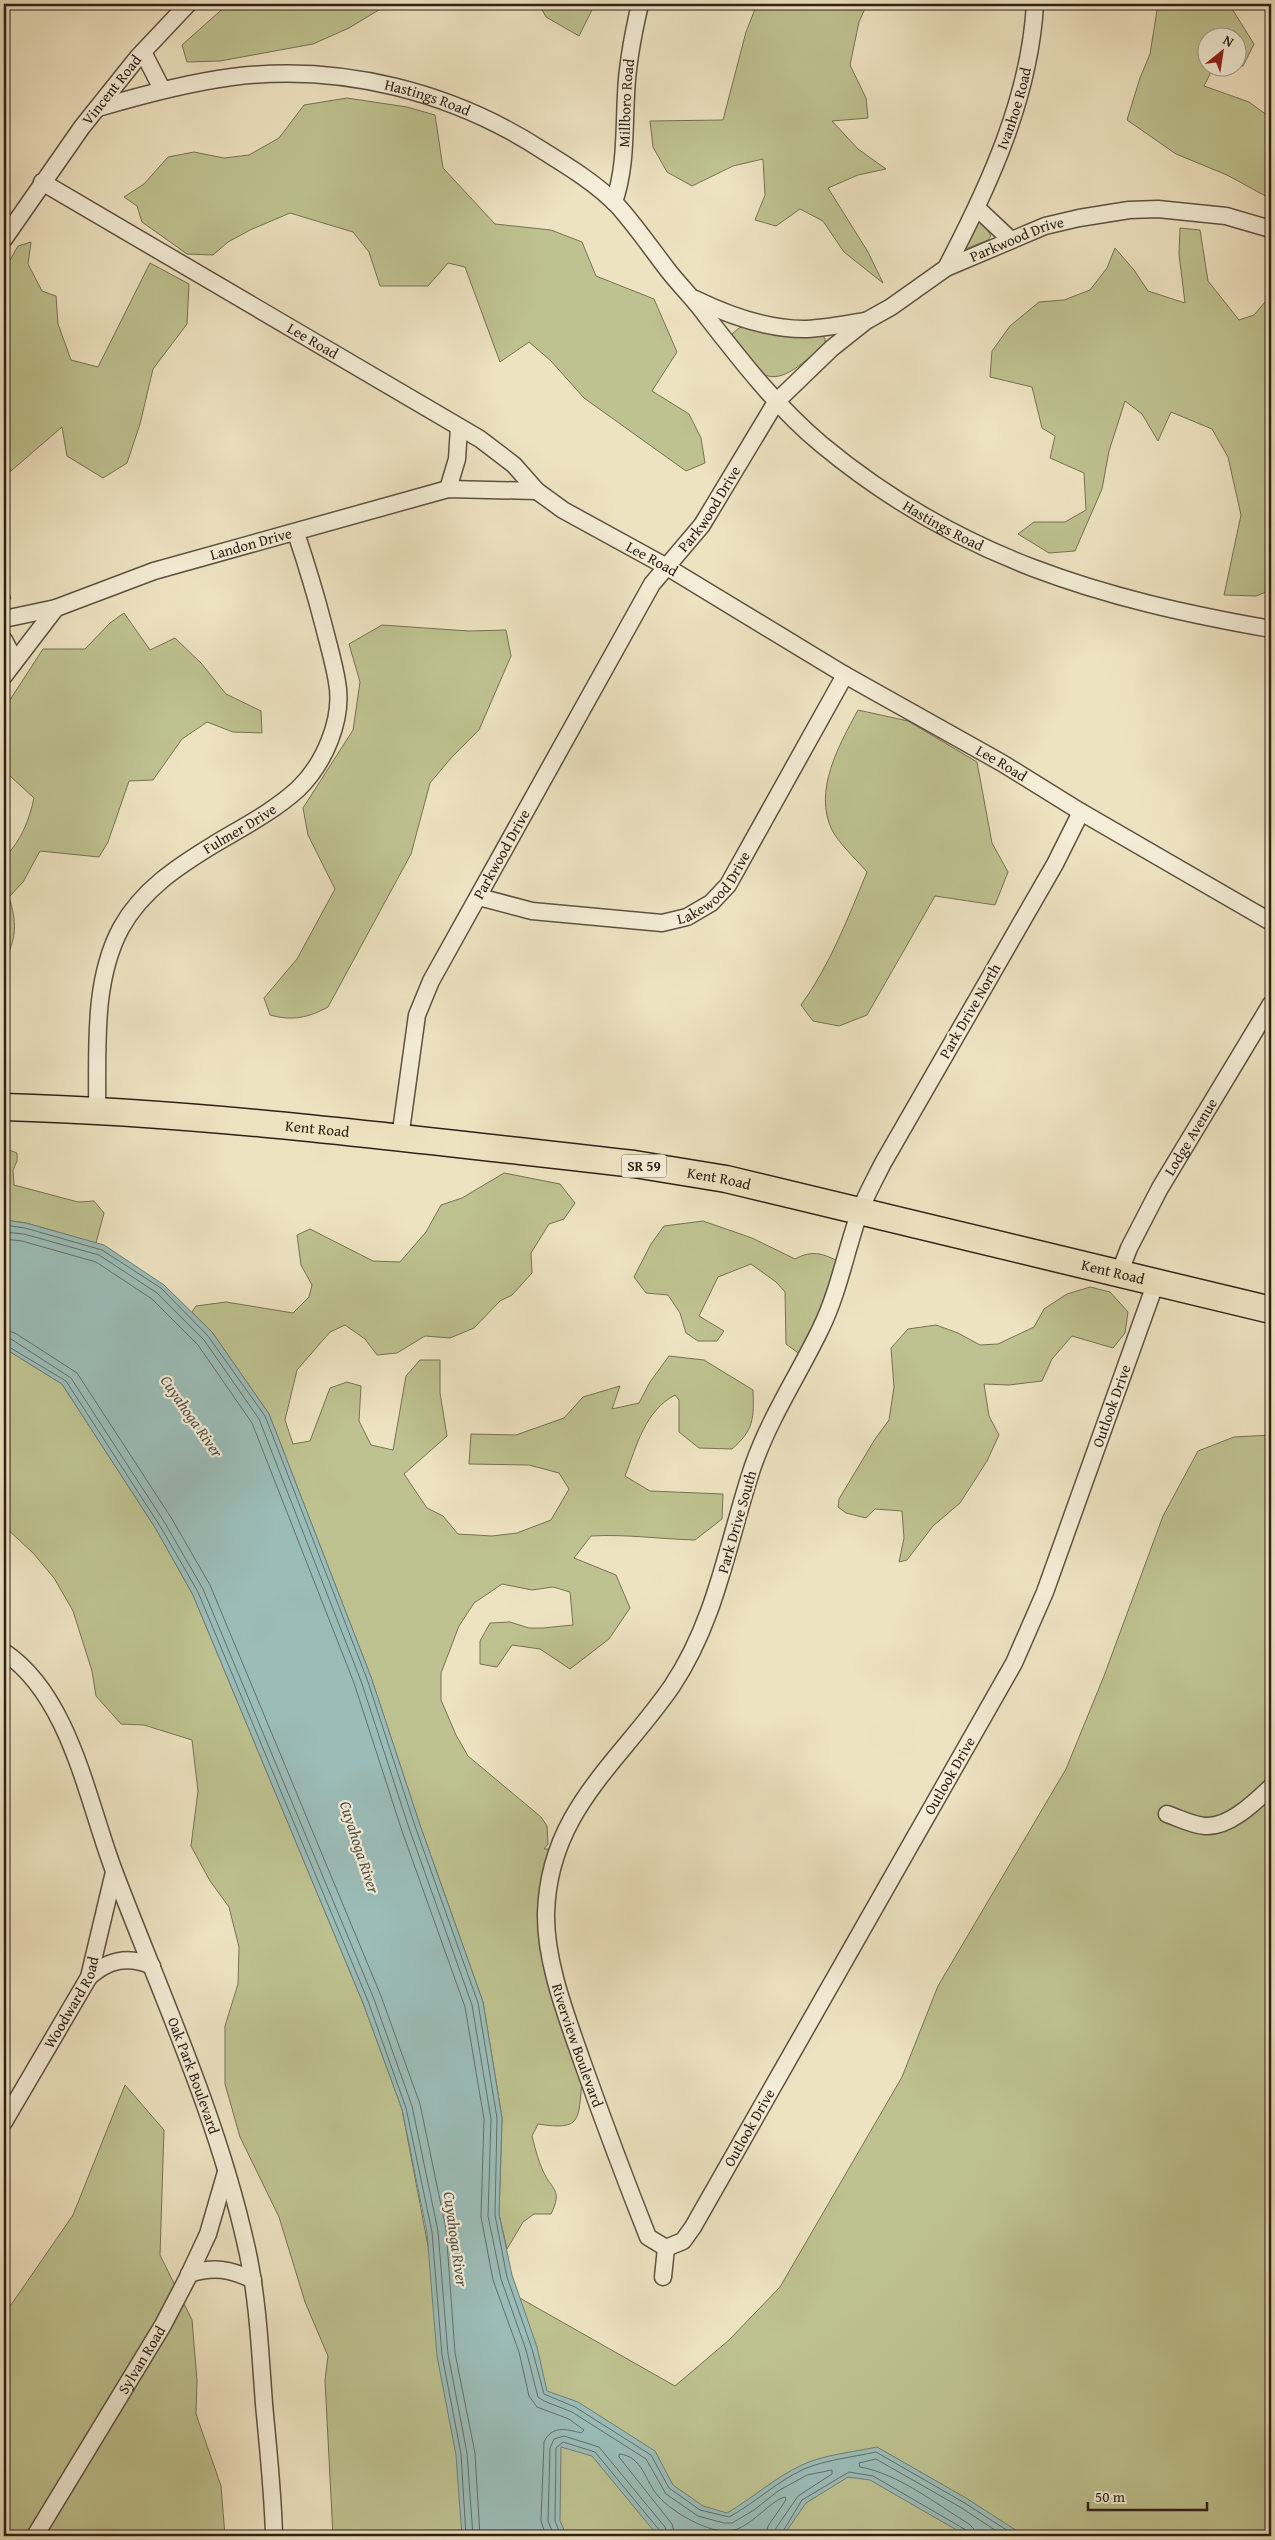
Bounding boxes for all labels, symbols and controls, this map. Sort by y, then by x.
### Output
north arrow [1198,28,1248,78]
text: N [1219,30,1238,52]
street label: Vincent Road [77,50,146,129]
street label: Millboro Road [613,57,639,148]
street label: Ivanhoe Road [991,65,1036,152]
street label: Hastings Road [383,74,474,121]
street label: Parkwood Drive [966,211,1066,267]
street label: Lee Road [284,317,343,364]
street label: Parkwood Drive [673,462,745,556]
street label: Hastings Road [899,495,987,556]
street label: Landon Drive [208,522,294,565]
street label: Lee Road [623,536,682,581]
street label: Lee Road [972,740,1031,786]
street label: Fulmer Drive [199,798,280,859]
street label: Parkwood Drive [468,805,535,903]
street label: Lakewood Drive [675,847,755,929]
street label: Park Drive North [934,959,1006,1062]
street label: Lodge Avenue [1159,1094,1222,1179]
street label: Kent Road [284,1115,350,1142]
road number: SR 59 [622,1154,666,1178]
street label: Kent Road [686,1162,753,1195]
street label: Kent Road [1079,1254,1147,1289]
street label: Outlook Drive [1087,1361,1136,1450]
water label: Cuyahoga River [155,1370,230,1463]
street label: Park Drive South [712,1467,761,1576]
street label: Outlook Drive [919,1733,980,1819]
water label: Cuyahoga River [334,1798,387,1897]
street label: Woodward Road [39,1954,104,2052]
street label: Riverview Boulevard [547,1981,609,2110]
street label: Oak Park Boulevard [163,2014,225,2137]
street label: Outlook Drive [718,2085,780,2171]
water label: Cuyahoga River [437,2190,475,2289]
street label: Sylvan Road [113,2321,170,2398]
scale bar [1088,2480,1206,2512]
text: 50 m [1095,2486,1126,2507]

